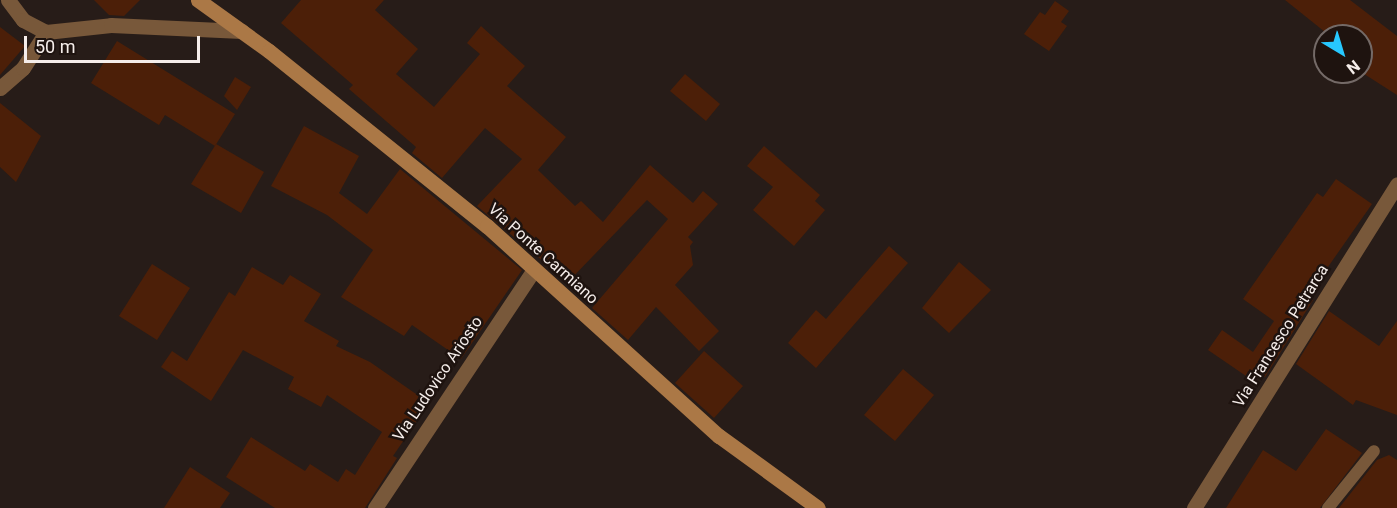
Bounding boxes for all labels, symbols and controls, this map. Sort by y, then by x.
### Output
scale bar [27,24,202,62]
north arrow [1313,24,1373,84]
text: 50 m [35,36,75,57]
text: N [1343,56,1363,78]
street label: Via Ponte Carmiano [484,200,602,308]
street label: Via Francesco Petrarca [1229,261,1333,411]
street label: Via Ludovico Ariosto [389,313,487,445]

